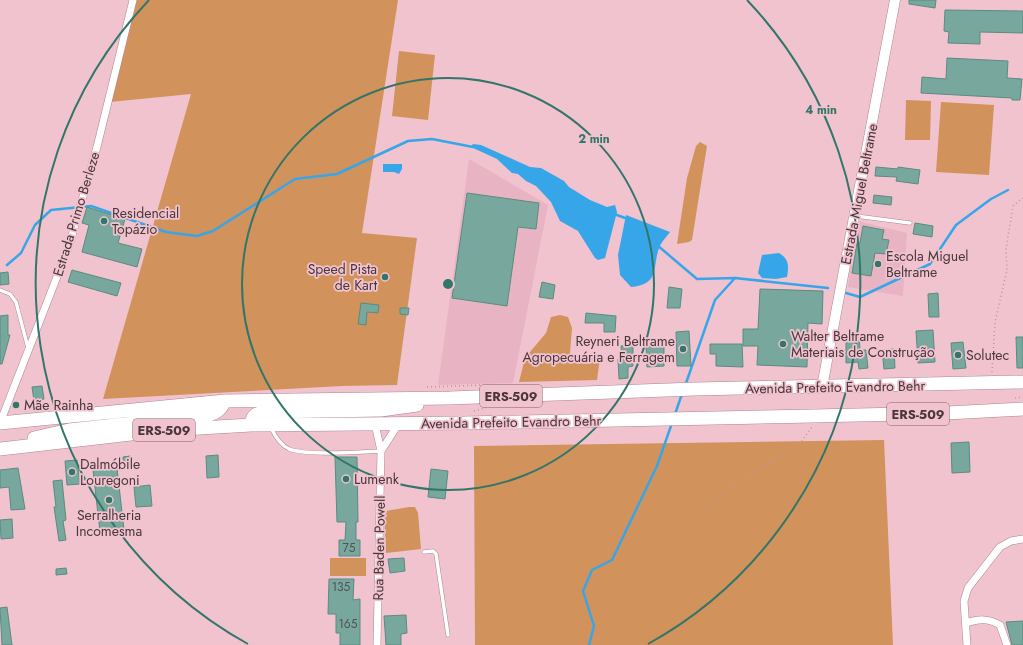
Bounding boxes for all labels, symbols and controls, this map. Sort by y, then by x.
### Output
text: 4 min [805,101,837,119]
street label: Estrada Miguel Beltrame [836,122,882,266]
text: 2 min [578,130,610,148]
street label: Estrada Primo Berleze [48,149,104,279]
place label: Residencial Topázio [112,203,179,239]
marker: Residencial Topázio [99,216,109,226]
place label: Escola Miguel Beltrame [886,246,969,282]
place label: Speed Pista de Kart [308,259,378,295]
marker: Escola Miguel Beltrame [873,259,883,269]
marker: Speed Pista de Kart [380,272,390,282]
centre of rings [441,277,455,291]
place label: Walter Beltrame Materiais de Construção [791,326,935,362]
place label: Reyneri Beltrame Agropecuária e Ferragem [522,331,675,367]
marker: Walter Beltrame Materiais de Construção [778,339,788,349]
marker: Reyneri Beltrame Agropecuária e Ferragem [678,344,688,354]
place label: Solutec [966,345,1009,365]
marker: Solutec [953,350,963,360]
street label: Avenida Prefeito Evandro Behr [745,375,926,399]
road number: ERS-509 [480,385,542,407]
place label: Mãe Rainha [24,395,93,415]
marker: Mãe Rainha [11,400,21,410]
road number: ERS-509 [887,403,949,425]
street label: Avenida Prefeito Evandro Behr [421,410,602,434]
road number: ERS-509 [133,419,195,441]
place label: Dalmóbile Louregoni [80,454,140,490]
marker: Dalmóbile Louregoni [67,467,77,477]
place label: Lumenk [354,469,400,489]
marker: Lumenk [341,474,351,484]
marker: Serralheria Incomesma [104,495,114,505]
street label: Rua Baden Powell [368,495,390,601]
place label: Serralheria Incomesma [76,505,142,541]
house number: 75 [342,539,356,557]
house number: 135 [332,578,351,596]
house number: 165 [338,615,358,633]

